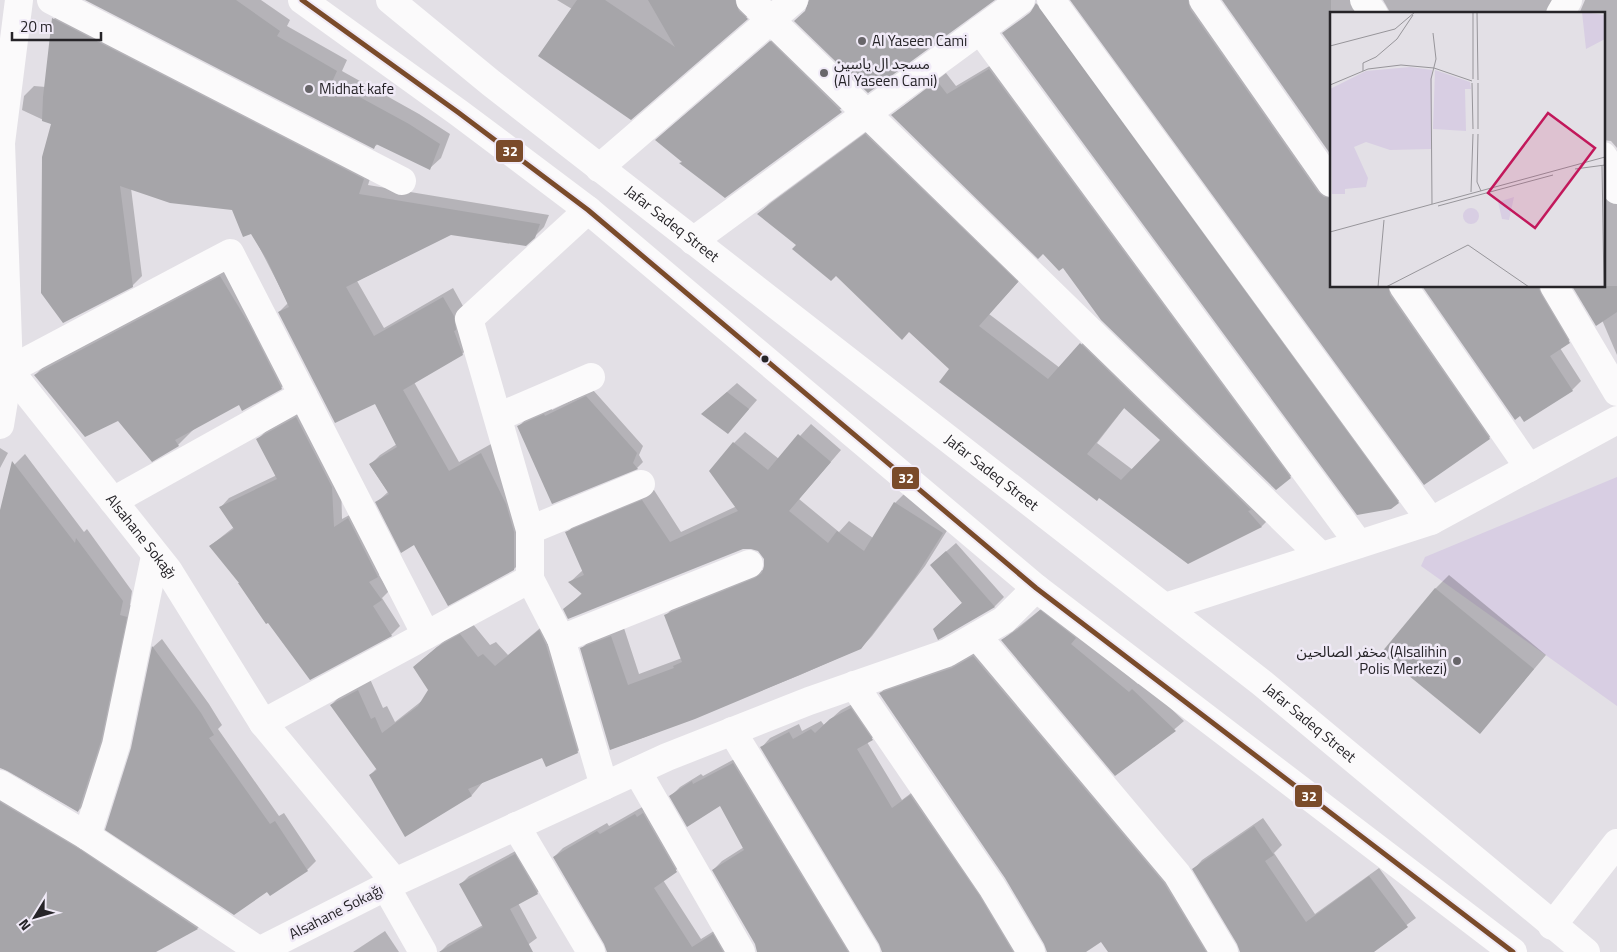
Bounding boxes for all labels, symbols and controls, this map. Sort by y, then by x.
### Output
scale bar [12,10,101,42]
inset map [1330,12,1604,288]
text: 20 m [20,15,53,38]
place label: Al Yaseen Cami [872,29,967,52]
marker: Al Yaseen Cami [856,35,868,47]
place label: مسجد ال ياسين (Al Yaseen Cami) [834,52,937,92]
marker: مسجد ال ياسين (Al Yaseen Cami) [818,67,830,79]
place label: Midhat kafe [319,77,394,100]
marker: Midhat kafe [303,83,315,95]
line badge: 32 [495,139,524,163]
text: 32 [502,140,518,161]
street label: Jafar Sadeq Street [620,179,725,268]
unlabelled marker [760,354,770,364]
street label: Jafar Sadeq Street [940,428,1044,517]
line badge: 32 [891,466,920,490]
text: 32 [898,467,914,488]
street label: Alsahane Sokağı [101,489,183,583]
place label: مخفر الصالحين (Alsalihin Polis Merkezi) [1297,640,1447,680]
marker: مخفر الصالحين (Alsalihin Polis Merkezi) [1451,655,1463,667]
street label: Jafar Sadeq Street [1259,677,1362,768]
line badge: 32 [1294,784,1323,808]
text: 32 [1301,785,1317,806]
street label: Alsahane Sokağı [285,878,387,945]
north arrow [10,892,60,942]
text: N [13,915,36,935]

